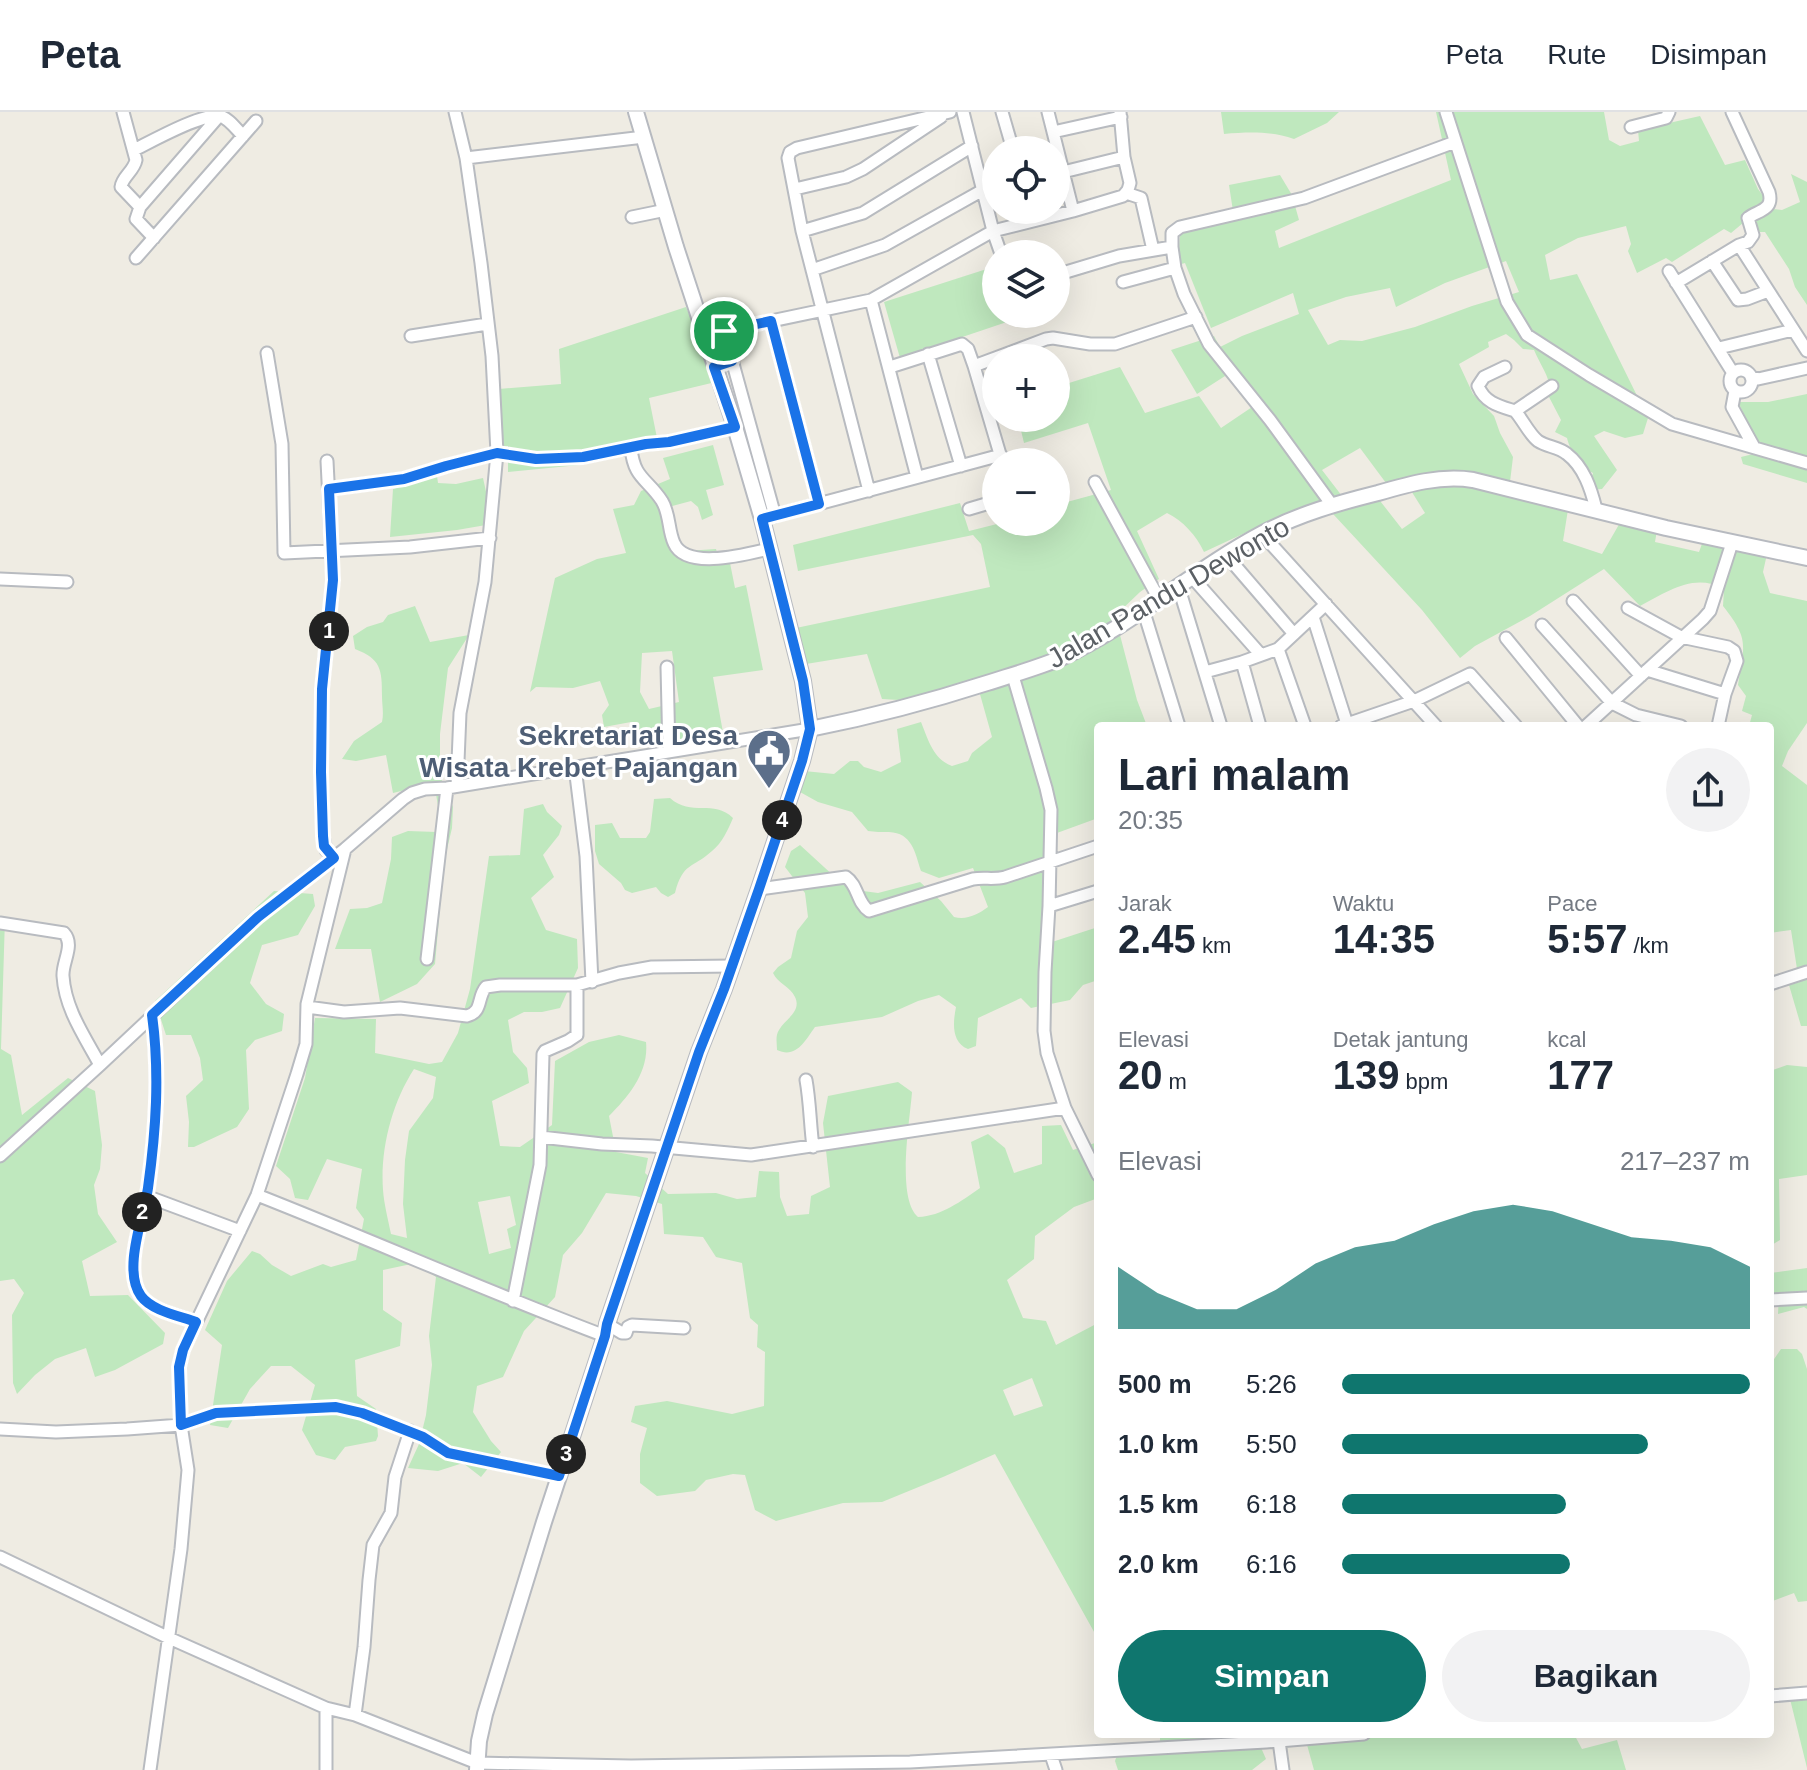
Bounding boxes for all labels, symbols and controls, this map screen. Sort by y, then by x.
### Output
text: Peta [40,34,120,76]
text: Peta [1446,39,1503,70]
text: Rute [1547,39,1606,70]
text: Disimpan [1650,39,1767,70]
map controls [982,136,1070,536]
button: locate [982,136,1070,224]
button: layers [982,240,1070,328]
pin [690,297,758,365]
icon: arrive [702,309,746,353]
button: + [982,344,1070,432]
button: − [982,448,1070,536]
street label: Jalan Pandu Dewonto [1042,511,1295,674]
pin: 1 [309,611,349,651]
text: 1 [323,618,335,643]
place label: Sekretariat Desa Wisata Krebet Pajangan [419,720,738,783]
public building icon: Sekretariat Desa Wisata Krebet Pajangan [745,727,793,790]
button: share [1666,748,1750,832]
text: Lari malam [1118,750,1350,799]
pin: 4 [762,800,802,840]
text: 20:35 [1118,805,1183,835]
text: 4 [776,807,788,832]
text: Jarak [1118,891,1172,916]
text: Waktu [1333,891,1394,916]
text: Pace [1547,891,1597,916]
text: 2.45 [1118,917,1196,961]
text: 14:35 [1333,917,1435,961]
text: 5:57 [1547,917,1627,961]
text: km [1196,933,1231,958]
text: /km [1627,933,1669,958]
text: Elevasi [1118,1027,1189,1052]
text: Detak jantung [1333,1027,1468,1052]
text: kcal [1547,1027,1586,1052]
text: 20 [1118,1053,1163,1097]
text: 139 [1333,1053,1399,1097]
text: 177 [1547,1053,1614,1097]
text: m [1163,1069,1187,1094]
text: bpm [1399,1069,1448,1094]
text: Elevasi [1118,1146,1202,1176]
text: 217–237 m [1620,1146,1750,1176]
pin: 2 [122,1192,162,1232]
text: 2 [136,1199,148,1224]
text: 500 m [1118,1369,1192,1399]
text: 5:26 [1246,1369,1297,1399]
text: 1.0 km [1118,1429,1199,1459]
text: 5:50 [1246,1429,1297,1459]
pin: 3 [546,1434,586,1474]
text: 3 [560,1441,572,1466]
text: 1.5 km [1118,1489,1199,1519]
text: 6:18 [1246,1489,1297,1519]
text: 2.0 km [1118,1549,1199,1579]
text: 6:16 [1246,1549,1297,1579]
button: Simpan [1118,1630,1426,1722]
button: Bagikan [1442,1630,1750,1722]

